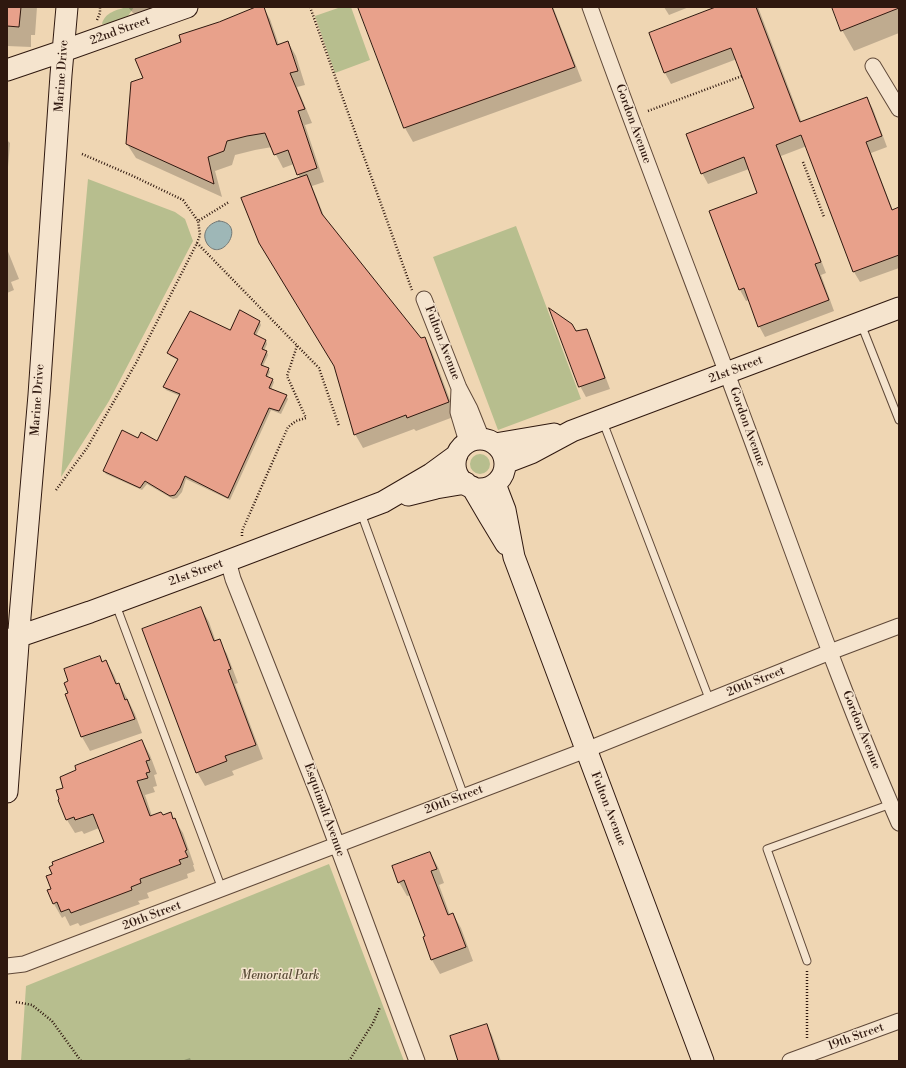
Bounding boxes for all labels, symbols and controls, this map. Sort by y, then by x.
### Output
street label: 22nd Street [88,14,152,48]
street label: Marine Drive [52,39,72,113]
street label: Gordon Avenue [612,82,654,166]
street label: Fulton Avenue [421,304,463,382]
street label: 21st Street [707,353,765,387]
street label: Marine Drive [28,363,48,437]
street label: Gordon Avenue [726,385,768,469]
street label: 21st Street [167,557,225,589]
street label: 20th Street [725,664,787,700]
street label: Gordon Avenue [839,689,883,771]
street label: Esquimalt Avenue [300,761,348,859]
street label: Fulton Avenue [587,770,629,848]
street label: 20th Street [423,782,485,818]
street label: 20th Street [121,898,183,934]
park label: Memorial Park [241,969,319,983]
street label: 19th Street [826,1020,886,1054]

